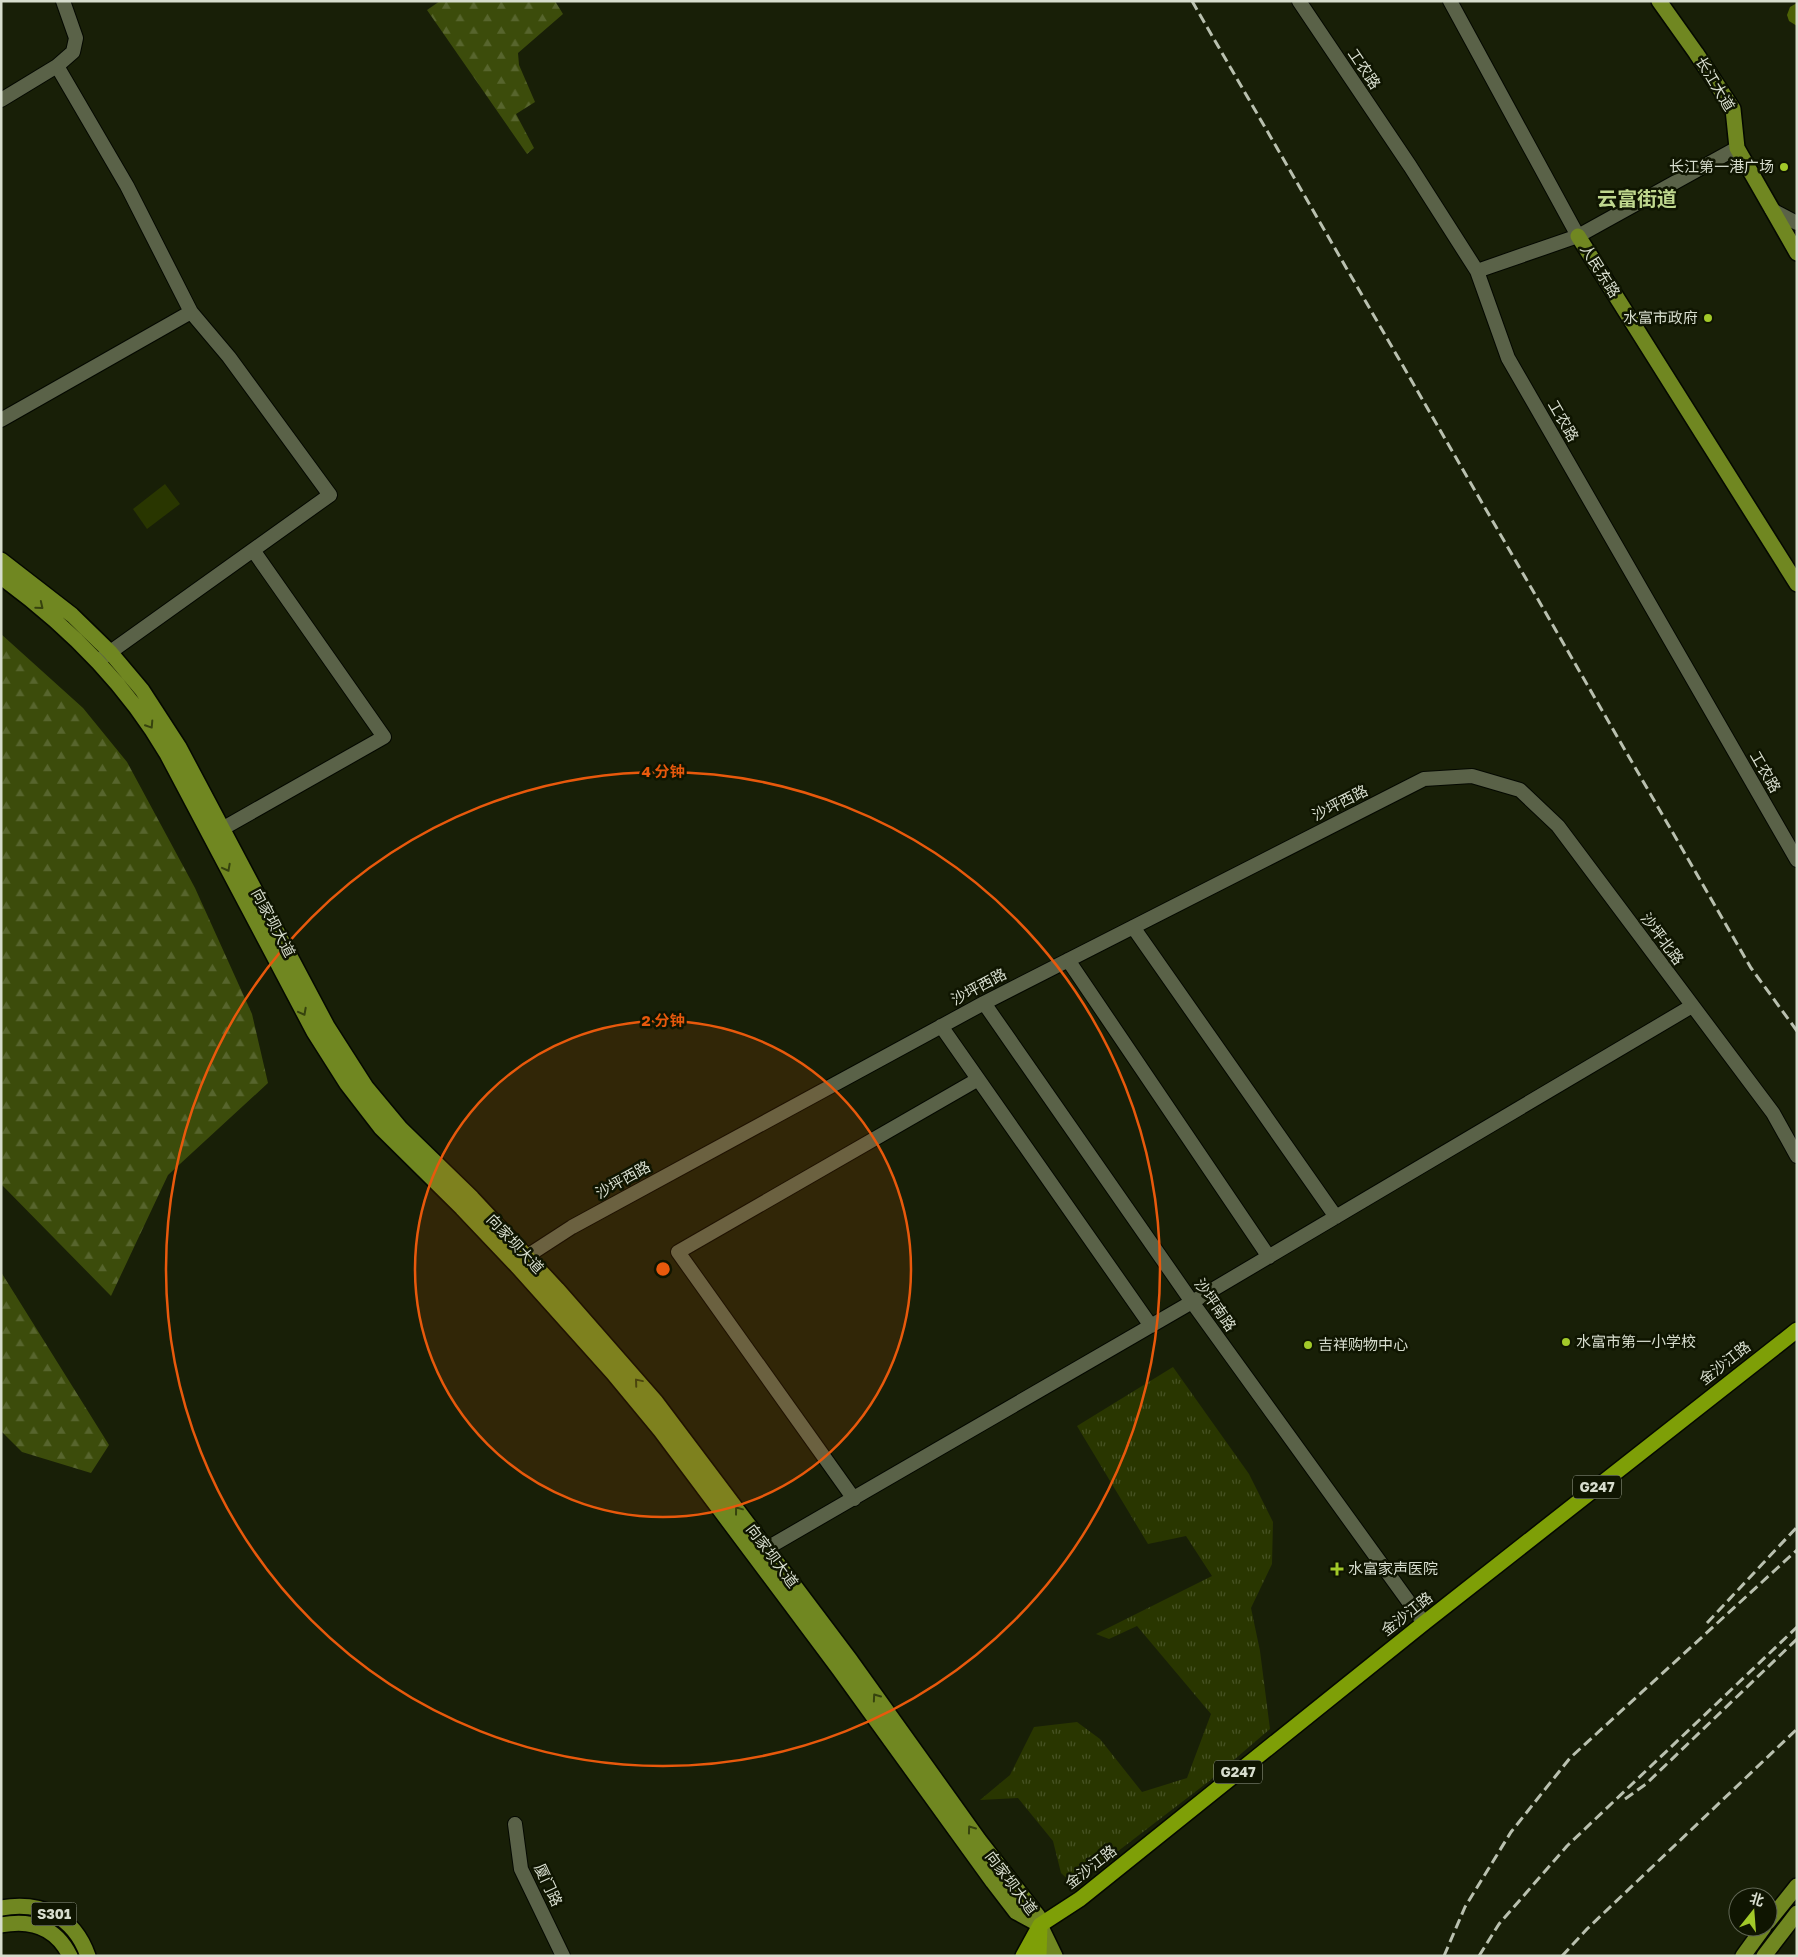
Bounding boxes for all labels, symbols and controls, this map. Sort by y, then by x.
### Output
street label: 工农路 [1345,45,1385,92]
street label: 长江大道 [1693,53,1739,114]
place label: 长江第一港广场 [1669,157,1774,175]
marker: 长江第一港广场 [1778,161,1790,173]
district label: 云富街道 [1597,186,1677,210]
street label: 人民东路 [1577,240,1624,301]
place label: 水富市政府 [1623,308,1698,326]
marker: 水富市政府 [1702,312,1714,324]
street label: 工农路 [1545,397,1583,444]
one-way arrow [34,601,43,609]
one-way arrow [144,720,153,729]
street label: 工农路 [1747,748,1785,795]
text: 4 分钟 [641,762,685,780]
street label: 沙坪西路 [1309,780,1370,824]
one-way arrow [221,863,231,872]
street label: 向家坝大道 [248,885,299,960]
street label: 沙坪北路 [1638,909,1688,968]
street label: 沙坪西路 [948,964,1009,1008]
one-way arrow [297,1007,307,1016]
text: 2 分钟 [642,1011,684,1029]
street label: 沙坪西路 [592,1157,653,1202]
street label: 向家坝大道 [484,1210,548,1277]
centre of rings [654,1260,672,1278]
street label: 沙坪南路 [1191,1275,1240,1334]
place label: 水富市第一小学校 [1576,1332,1696,1350]
place label: 吉祥购物中心 [1318,1335,1408,1353]
marker: 水富市第一小学校 [1560,1336,1572,1348]
street label: 金沙江路 [1695,1337,1754,1388]
marker: 吉祥购物中心 [1302,1339,1314,1351]
one-way arrow [635,1378,644,1387]
road number: G247 [1573,1475,1621,1498]
one-way arrow [735,1507,743,1516]
street label: 向家坝大道 [743,1520,803,1591]
place label: 水富家声医院 [1348,1559,1438,1577]
marker: 水富家声医院 [1330,1562,1344,1576]
street label: 金沙江路 [1377,1588,1436,1639]
one-way arrow [873,1693,882,1703]
road number: G247 [1214,1760,1262,1784]
one-way arrow [968,1825,977,1835]
street label: 金沙江路 [1061,1841,1120,1892]
street label: 向家坝大道 [982,1847,1042,1918]
street label: 厦门路 [531,1860,567,1909]
north arrow [1728,1887,1778,1937]
text: 北 [1748,1889,1766,1909]
road number: S301 [32,1902,76,1926]

